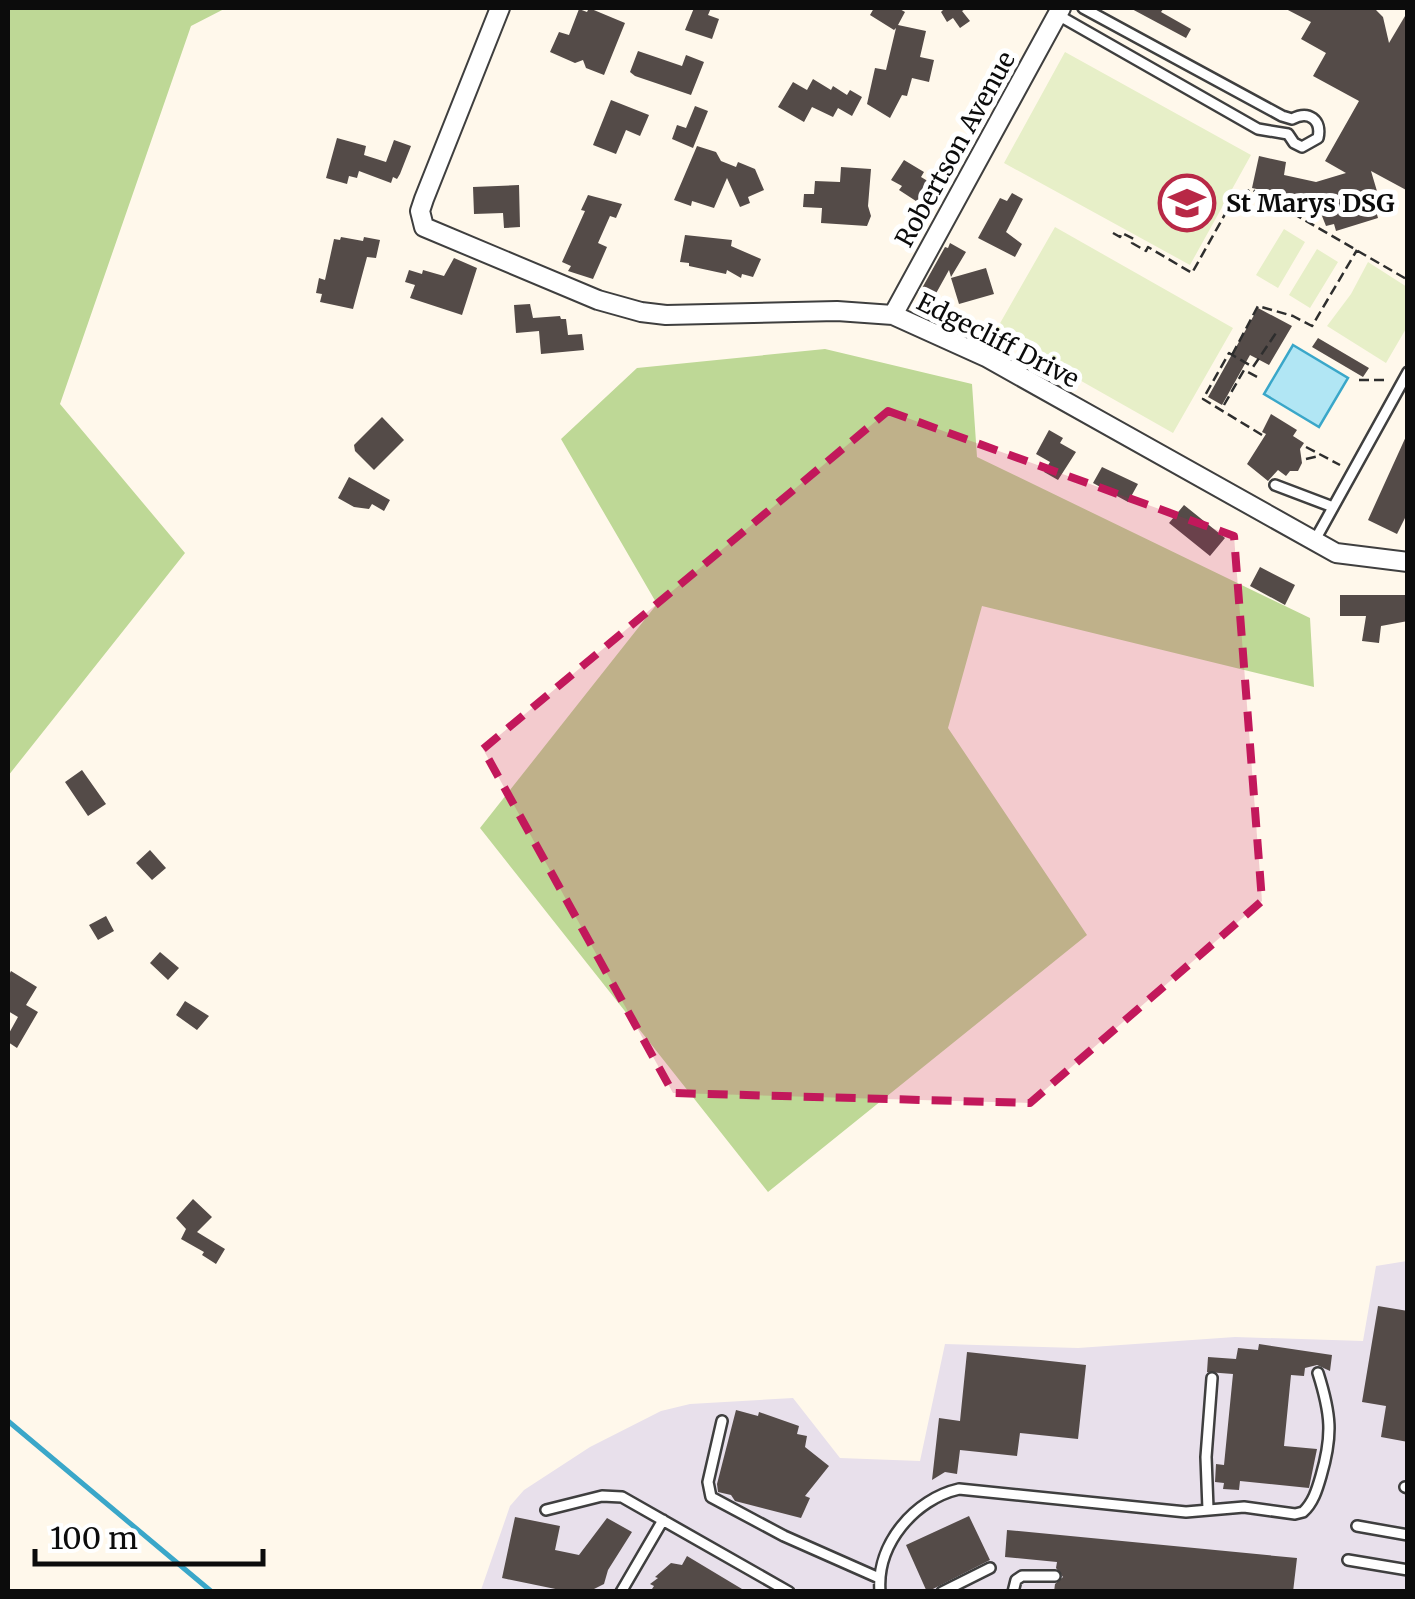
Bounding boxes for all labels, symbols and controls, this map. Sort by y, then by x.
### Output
street label: Robertson Avenue [888,46,1022,252]
school or university icon: St Marys DSG [1157,173,1217,233]
place label: St Marys DSG [1226,187,1394,219]
street label: Edgecliff Drive [912,285,1084,395]
scale bar [35,1504,262,1566]
text: 100 m [50,1519,138,1557]

